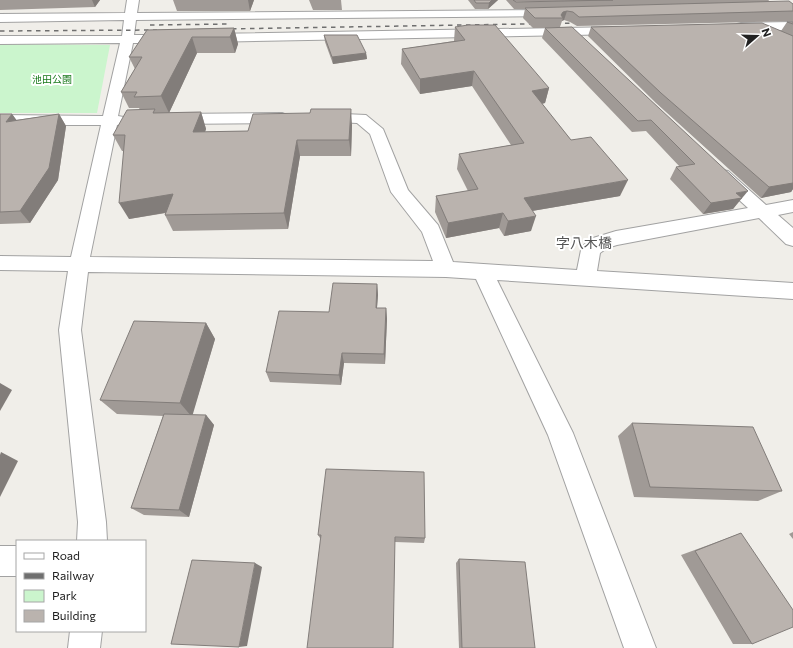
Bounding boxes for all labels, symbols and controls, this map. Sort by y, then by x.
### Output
north arrow [737,16,777,56]
text: N [759,26,774,39]
park label: 池田公園 [32,73,72,85]
district label: 字八木橋 [556,234,612,251]
legend [16,540,146,632]
text: Road [52,548,80,562]
text: Railway [52,568,94,582]
text: Park [52,588,78,602]
text: Building [52,608,96,622]

